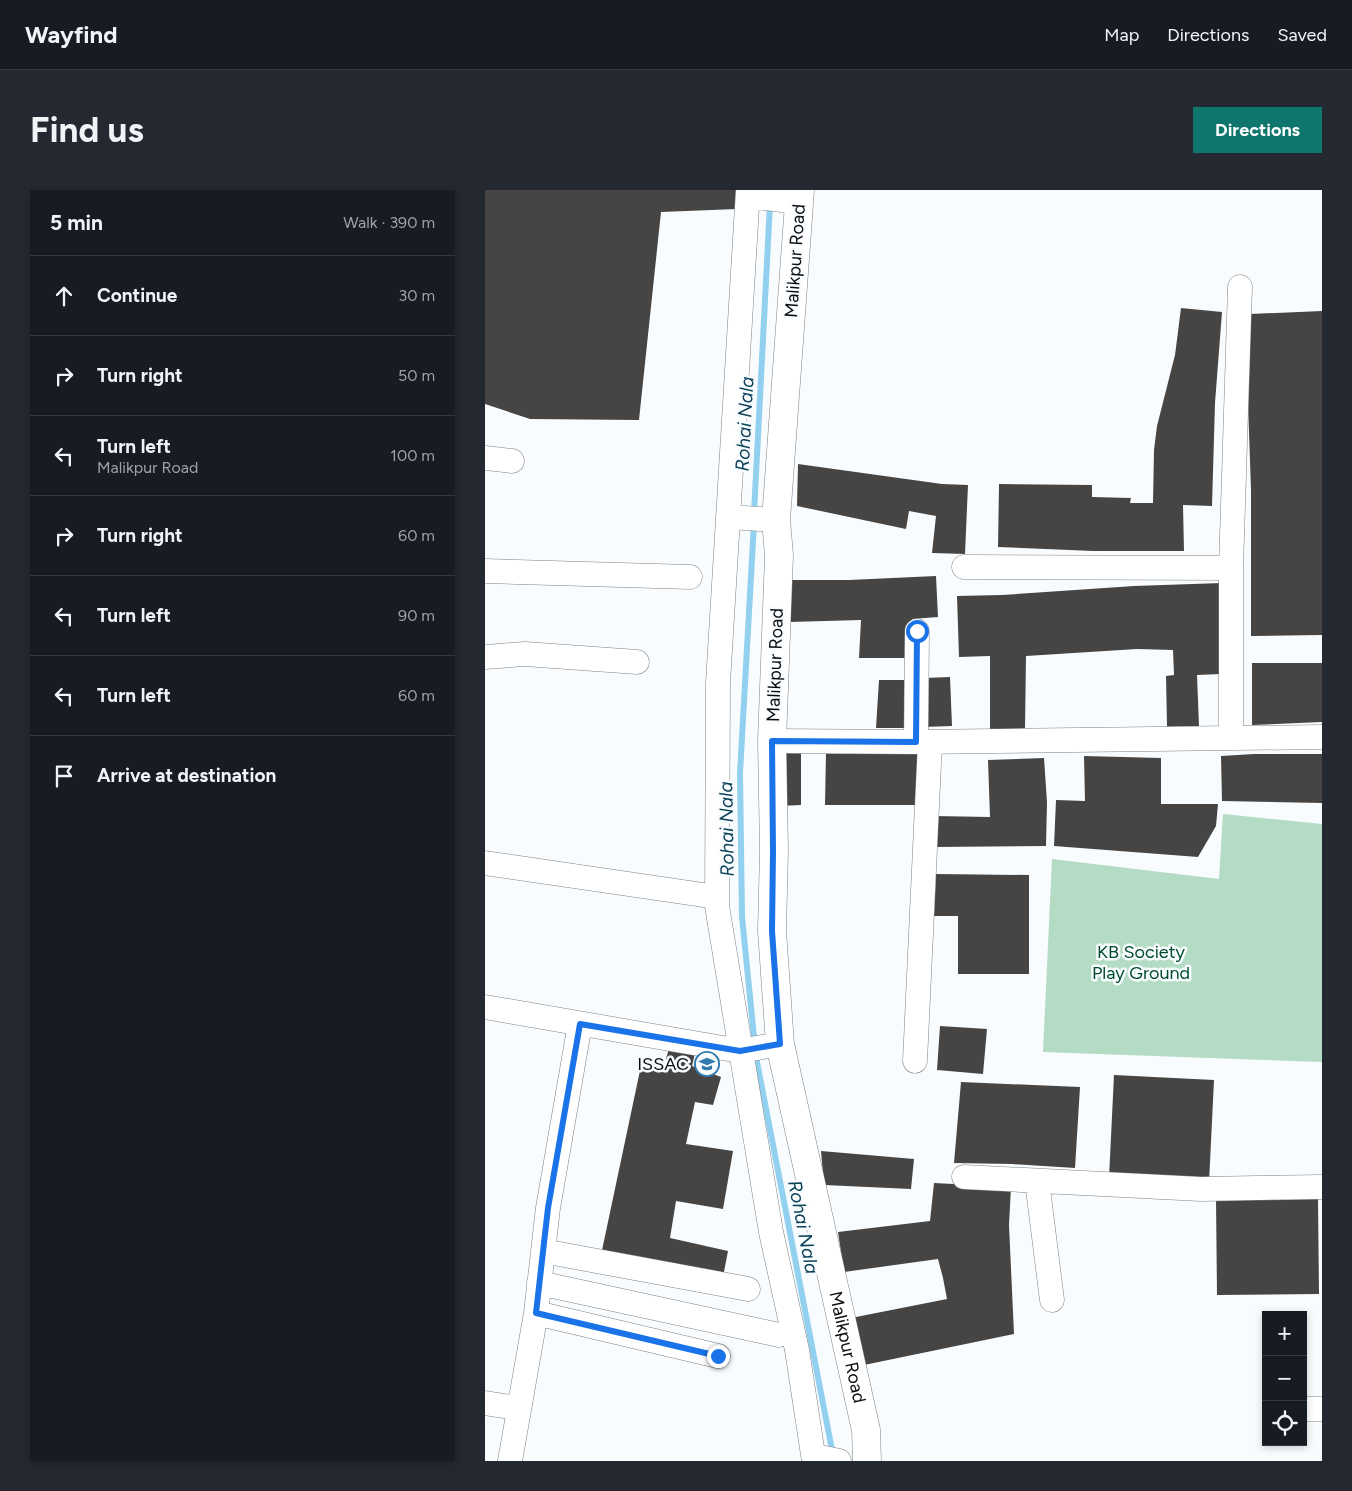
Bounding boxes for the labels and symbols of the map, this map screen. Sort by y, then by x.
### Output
street label: Malikpur Road [780,203,810,319]
water label: Rohai Nala [731,376,758,472]
street label: Malikpur Road [762,608,788,722]
route start [906,620,929,643]
water label: Rohai Nala [714,781,739,877]
park label: KB Society Play Ground [1092,941,1190,984]
school or university icon: ISSAC [694,1051,720,1077]
place label: ISSAC [637,1053,689,1075]
water label: Rohai Nala [783,1178,824,1276]
street label: Malikpur Road [824,1289,871,1405]
route end [707,1345,730,1368]

